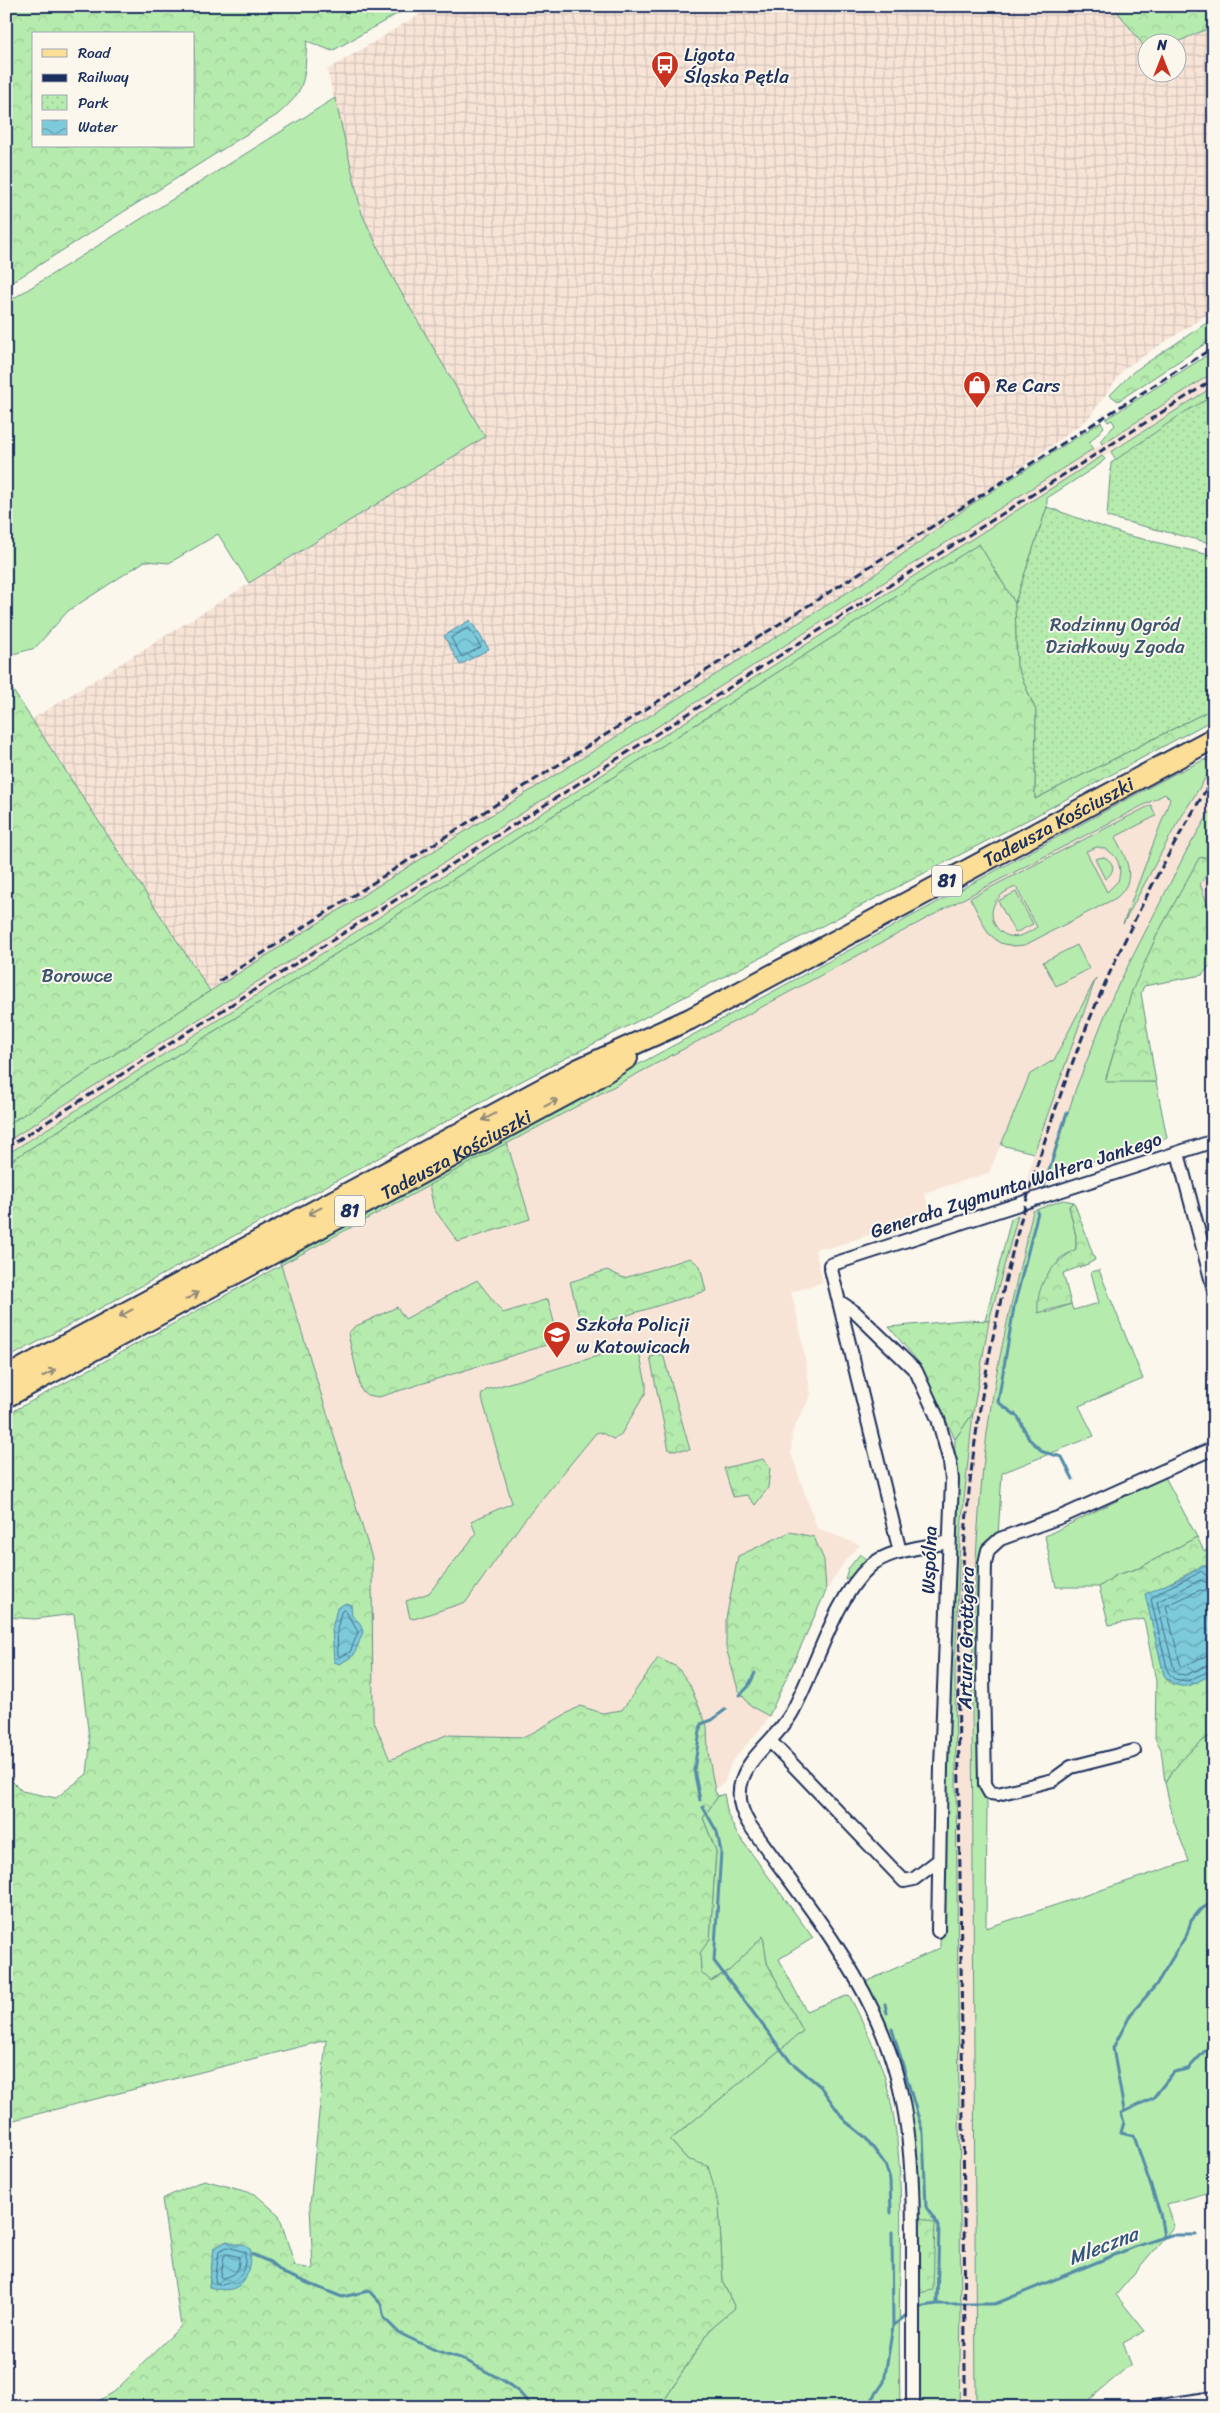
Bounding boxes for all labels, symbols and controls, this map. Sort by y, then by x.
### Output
legend [32,32,195,148]
north arrow [1138,32,1188,82]
text: N [1156,33,1167,58]
place label: Ligota Śląska Pętla [684,38,789,93]
text: Road [78,40,111,66]
bus stop icon: Ligota Śląska Pętla [650,50,680,89]
text: Railway [78,64,129,90]
text: Park [78,90,109,116]
text: Water [78,114,118,140]
place label: Re Cars [996,369,1060,402]
shop icon: Re Cars [962,370,992,409]
park label: Rodzinny Ogród Działkowy Zgoda [1046,608,1185,663]
street label: Tadeusza Kościuszki [977,767,1140,876]
road number: 81 [932,866,962,896]
park label: Borowce [42,959,112,992]
one-way arrow [543,1098,558,1107]
street label: Tadeusza Kościuszki [374,1100,538,1209]
one-way arrow [482,1113,497,1122]
street label: Generała Zygmunta Waltera Jankego [866,1122,1166,1248]
road number: 81 [335,1196,365,1226]
one-way arrow [308,1206,323,1216]
one-way arrow [184,1291,199,1300]
place label: Szkoła Policji w Katowicach [576,1308,690,1363]
one-way arrow [119,1309,134,1318]
school or university icon: Szkoła Policji w Katowicach [542,1320,572,1359]
one-way arrow [41,1368,56,1378]
street label: Wspólna [911,1525,947,1595]
street label: Artura Grottgera [948,1566,984,1710]
water label: Mleczna [1063,2216,1146,2275]

